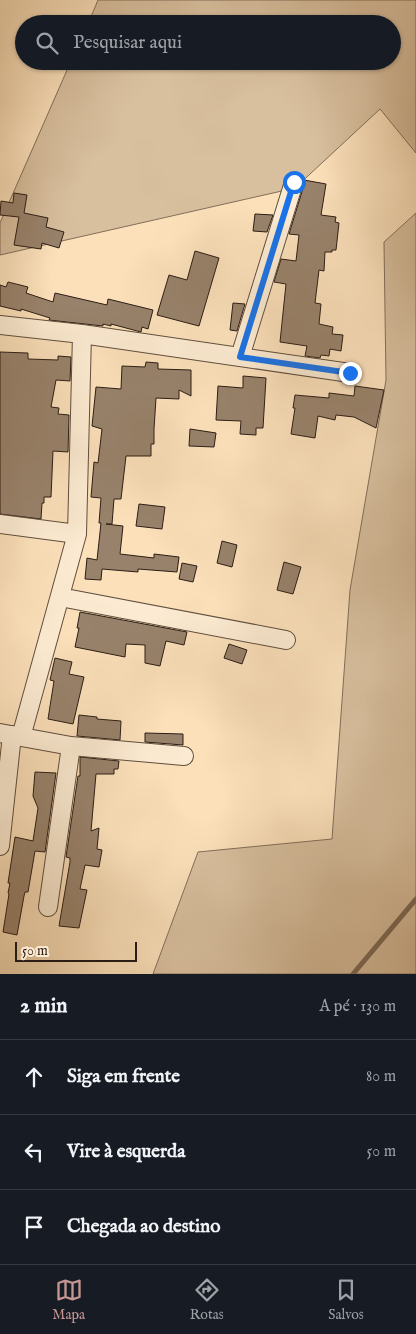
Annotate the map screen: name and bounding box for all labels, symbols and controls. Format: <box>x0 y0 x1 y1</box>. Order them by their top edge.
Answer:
search box <box>15 15 401 70</box>
icon: search <box>33 29 61 57</box>
text: Pesquisar aqui <box>73 31 182 55</box>
route start <box>283 171 306 194</box>
route end <box>339 362 362 385</box>
scale bar <box>15 939 138 962</box>
text: 50 m <box>22 942 48 960</box>
text: 2 min <box>20 993 67 1020</box>
text: A pé · 130 m <box>320 997 396 1017</box>
icon: ahead <box>20 1063 48 1091</box>
text: Siga em frente <box>67 1065 180 1089</box>
text: 80 m <box>366 1067 396 1087</box>
icon: left <box>20 1138 48 1166</box>
text: Vire à esquerda <box>67 1140 185 1164</box>
text: 50 m <box>367 1142 396 1162</box>
icon: arrive <box>20 1213 48 1241</box>
text: Chegada ao destino <box>67 1215 220 1239</box>
tab: Mapa <box>52 1276 85 1324</box>
tab: Rotas <box>190 1276 224 1324</box>
tab: Salvos <box>328 1276 364 1324</box>

